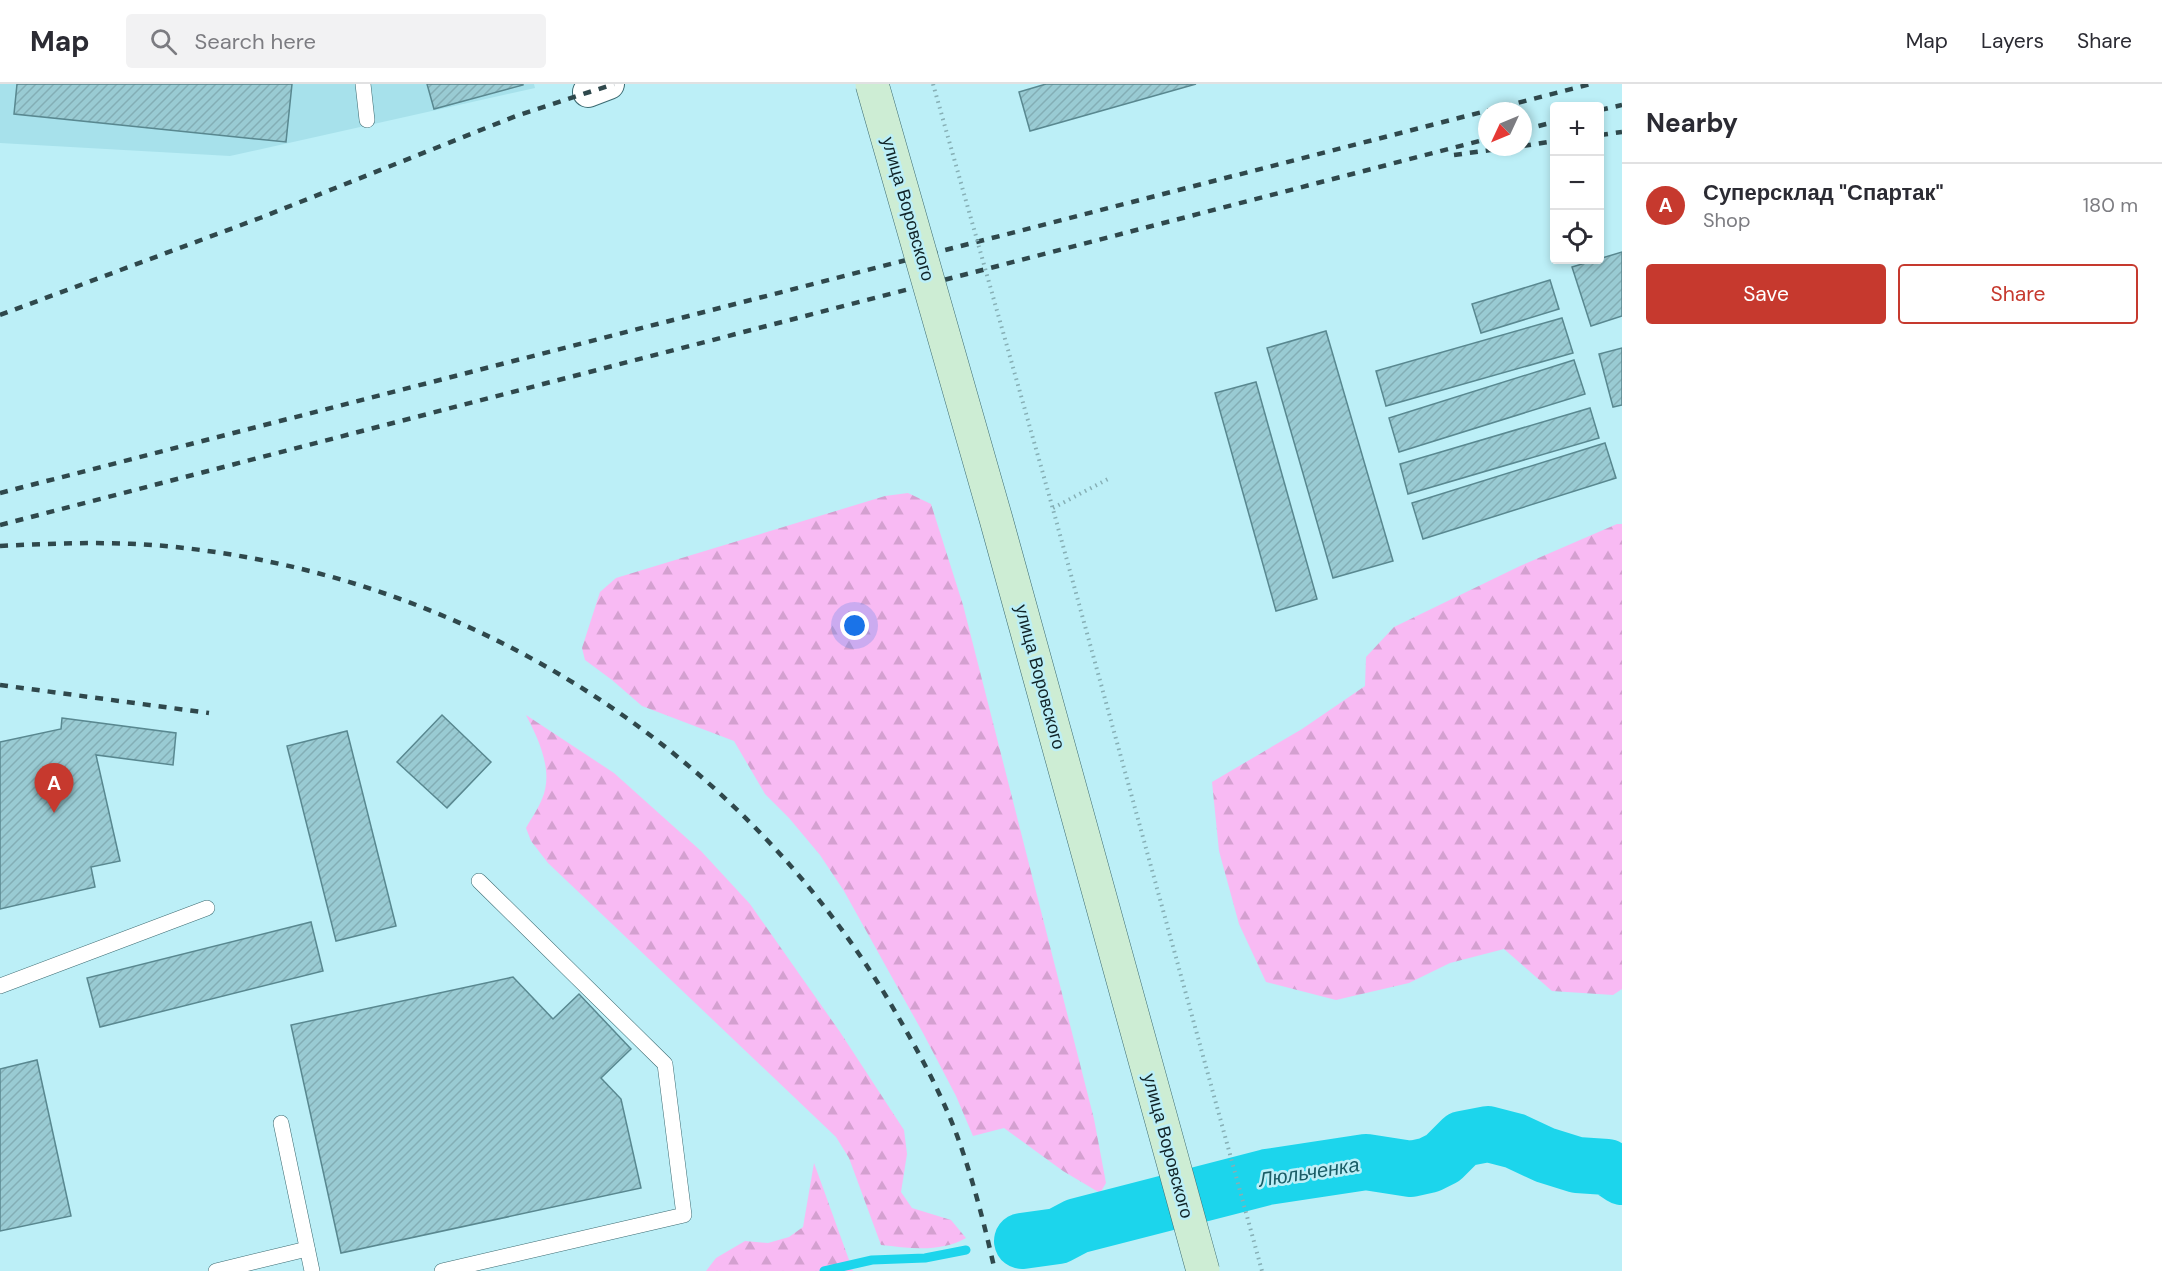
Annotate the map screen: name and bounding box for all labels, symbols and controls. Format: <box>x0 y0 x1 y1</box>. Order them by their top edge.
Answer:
search box <box>126 14 546 68</box>
text: Map <box>30 23 90 60</box>
icon: search <box>147 25 180 58</box>
text: Search here <box>195 27 316 56</box>
text: Map <box>1906 27 1948 55</box>
text: Layers <box>1981 27 2044 55</box>
text: Share <box>2077 27 2132 55</box>
north arrow <box>1478 102 1532 156</box>
map controls <box>1550 102 1604 264</box>
button: + <box>1550 102 1604 156</box>
text: Nearby <box>1646 106 1738 140</box>
street label: улица Воровского <box>876 134 940 284</box>
button: − <box>1550 156 1604 210</box>
text: Суперсклад "Спартак" <box>1703 178 1944 207</box>
text: A <box>1658 192 1673 218</box>
text: 180 m <box>2083 192 2138 218</box>
text: Shop <box>1703 207 1750 233</box>
button: locate <box>1550 210 1604 264</box>
button: Save <box>1646 264 1886 324</box>
button: Share <box>1898 264 2138 324</box>
street label: улица Воровского <box>1009 602 1071 752</box>
your location <box>840 611 869 640</box>
pin: A <box>34 764 74 813</box>
street label: улица Воровского <box>1137 1071 1199 1221</box>
water label: Люльченка <box>1255 1151 1361 1193</box>

